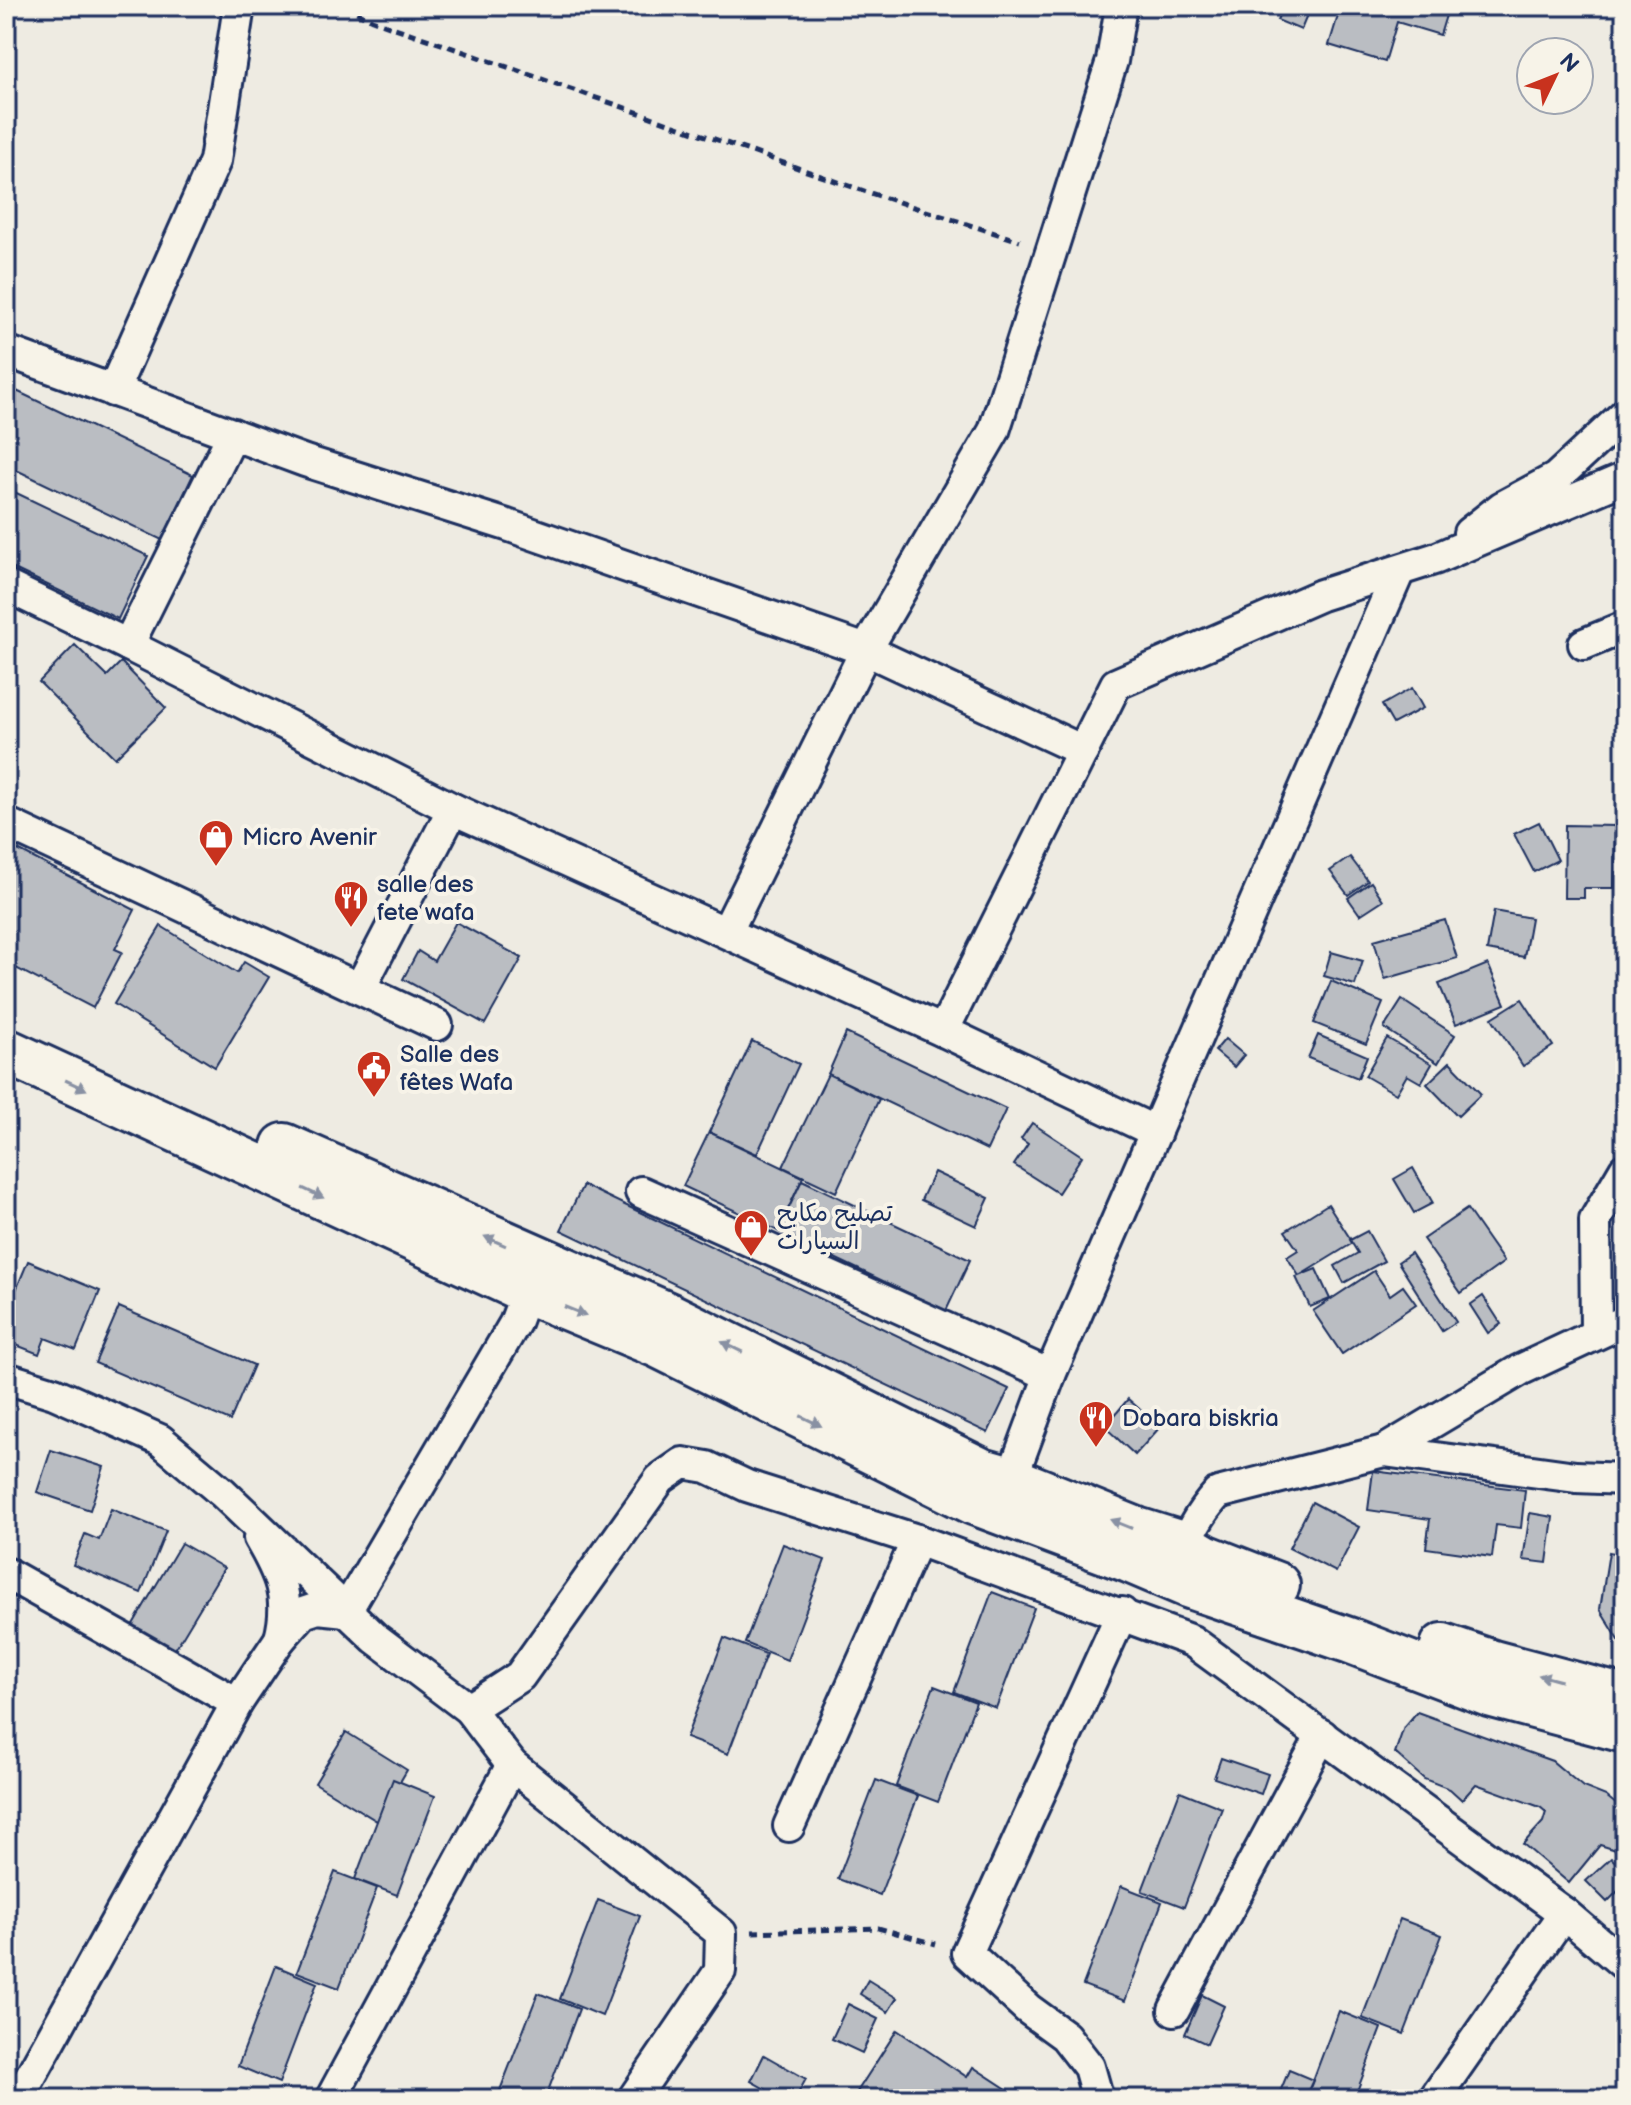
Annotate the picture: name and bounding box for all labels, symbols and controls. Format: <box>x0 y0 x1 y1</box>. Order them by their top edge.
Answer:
north arrow <box>1515 36 1595 116</box>
text: N <box>1553 48 1584 79</box>
shop icon: Micro Avenir <box>197 818 235 868</box>
place label: Micro Avenir <box>242 823 377 852</box>
place label: salle des fete wafa <box>377 870 475 927</box>
restaurant icon: salle des fete wafa <box>332 879 370 929</box>
place label: Salle des fêtes Wafa <box>400 1040 513 1097</box>
public building icon: Salle des fêtes Wafa <box>355 1049 393 1099</box>
one-way arrow <box>64 1078 88 1092</box>
one-way arrow <box>301 1186 324 1200</box>
place label: تصليح مكابح السيارات <box>777 1199 893 1256</box>
shop icon: تصليح مكابح السيارات <box>732 1208 770 1258</box>
one-way arrow <box>483 1234 507 1247</box>
one-way arrow <box>563 1305 587 1318</box>
one-way arrow <box>721 1340 744 1353</box>
restaurant icon: Dobara biskria <box>1077 1399 1115 1449</box>
place label: Dobara biskria <box>1122 1404 1279 1433</box>
one-way arrow <box>799 1414 822 1428</box>
one-way arrow <box>1109 1517 1133 1530</box>
one-way arrow <box>1537 1672 1562 1684</box>

